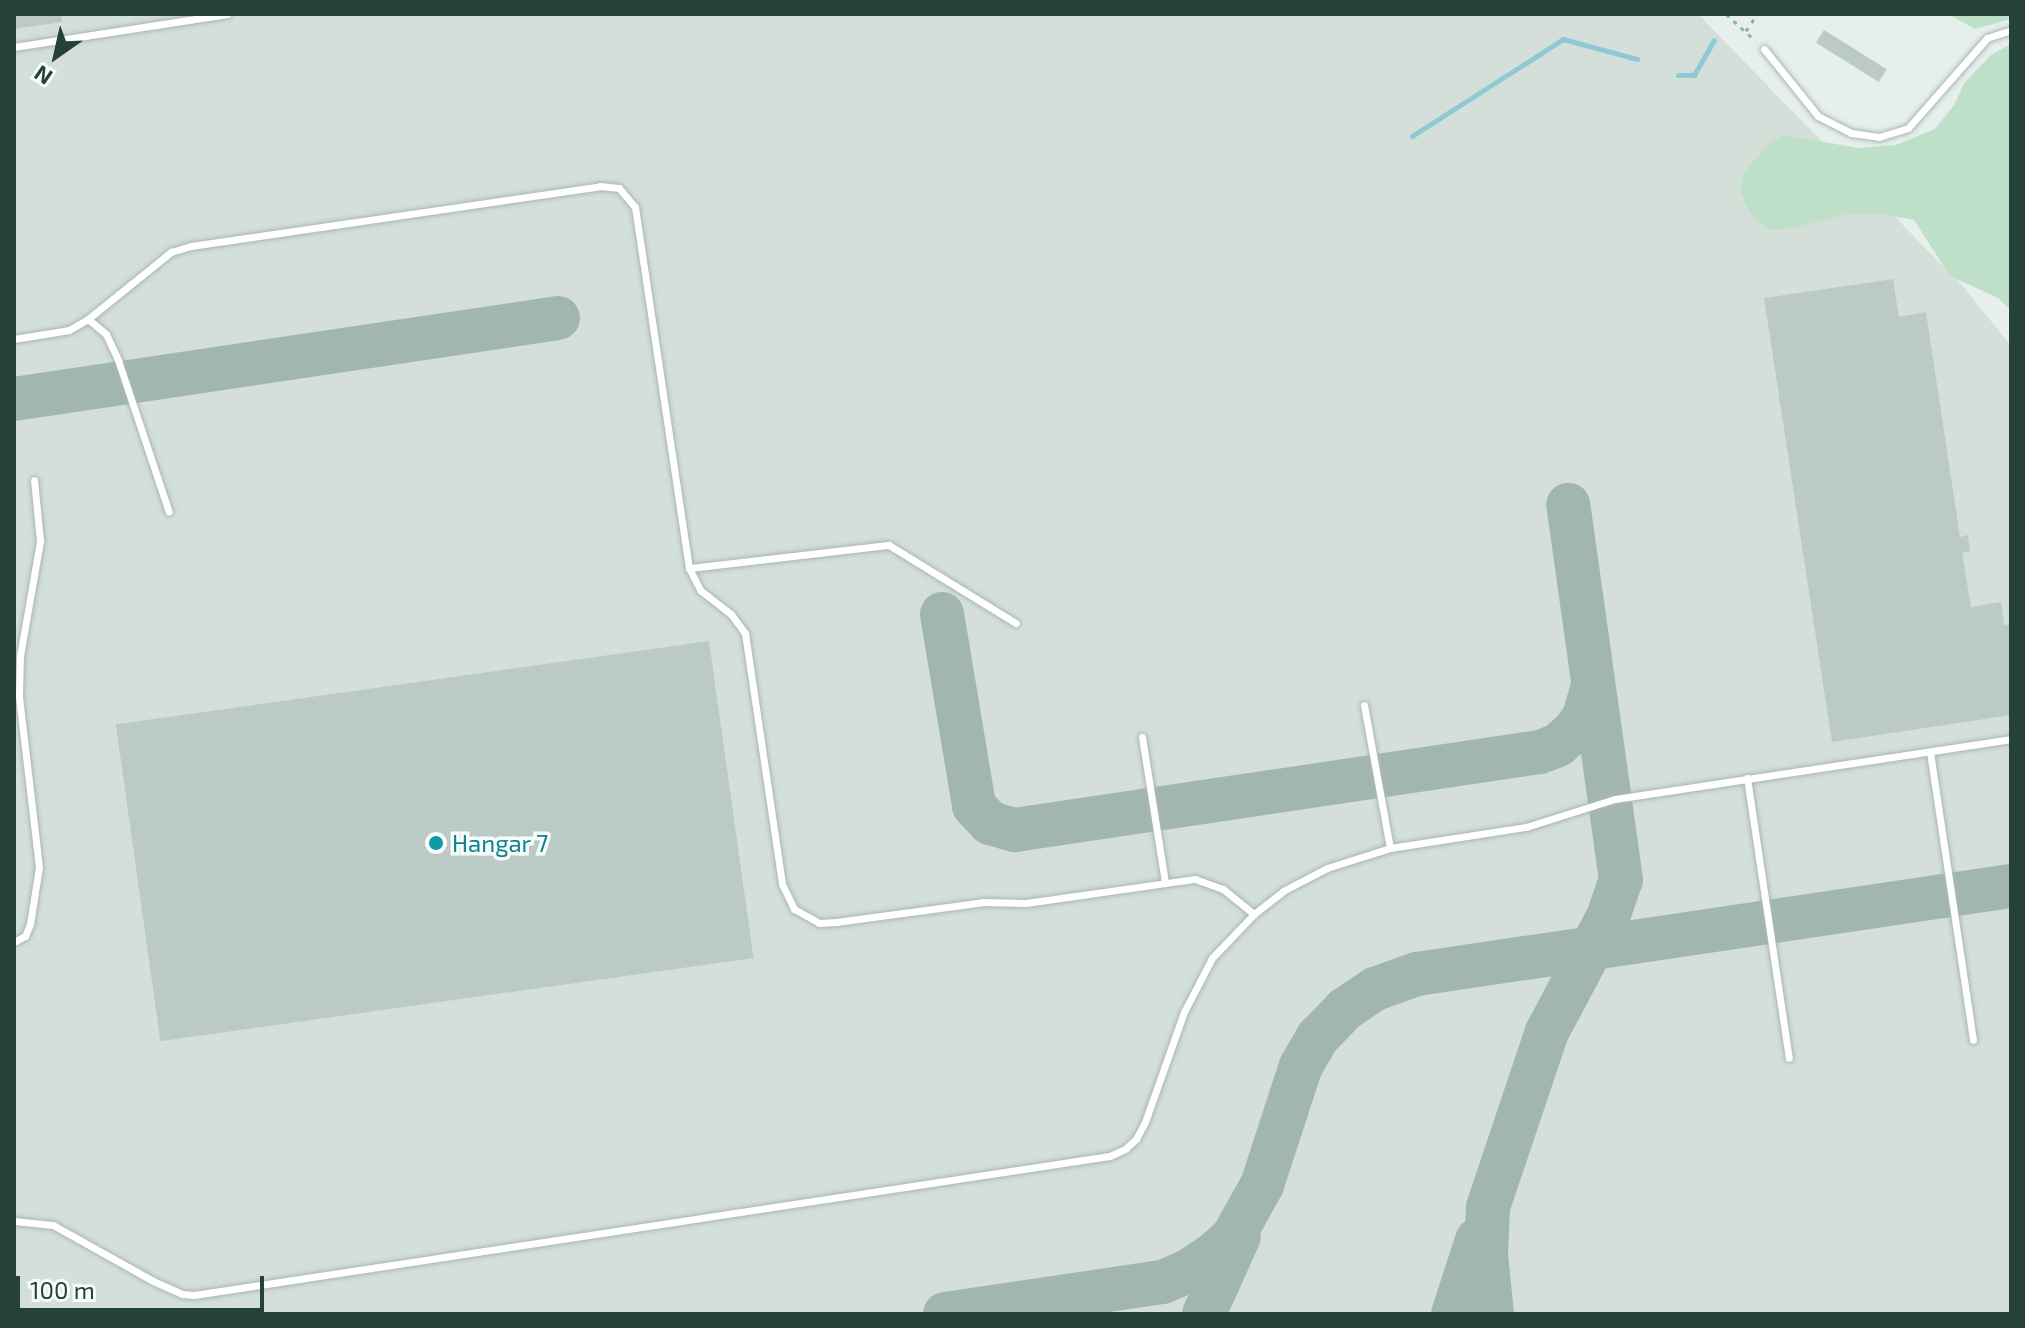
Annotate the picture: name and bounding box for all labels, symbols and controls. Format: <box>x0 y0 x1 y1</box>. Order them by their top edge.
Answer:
north arrow <box>16 16 96 96</box>
text: N <box>29 61 56 91</box>
place label: Hangar 7 <box>452 829 549 857</box>
marker: Hangar 7 <box>427 834 445 852</box>
scale bar <box>20 1260 268 1310</box>
text: 100 m <box>30 1275 95 1304</box>

